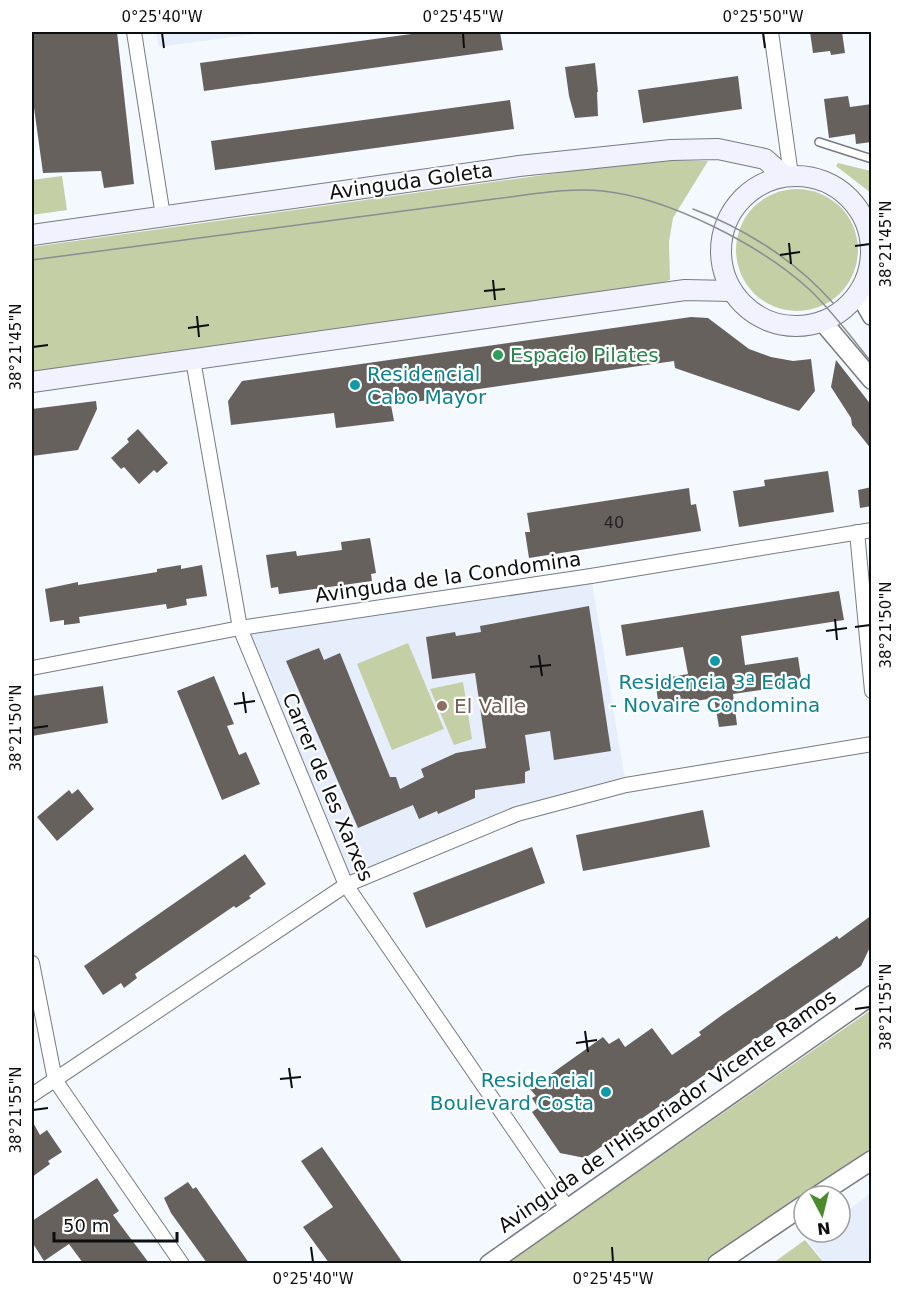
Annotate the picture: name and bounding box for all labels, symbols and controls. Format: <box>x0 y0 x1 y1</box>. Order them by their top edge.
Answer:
text: 0°25'40"W <box>121 8 203 26</box>
text: 0°25'45"W <box>422 8 504 26</box>
text: 0°25'50"W <box>722 8 804 26</box>
street label: Avinguda Goleta <box>328 158 494 204</box>
text: 38°21'45"N <box>877 200 895 288</box>
text: 38°21'45"N <box>7 303 25 391</box>
place label: Espacio Pilates <box>510 343 659 367</box>
marker: Espacio Pilates <box>491 348 505 362</box>
place label: Residencial Cabo Mayor <box>367 362 487 409</box>
marker: Residencial Cabo Mayor <box>348 378 362 392</box>
house number: 40 <box>604 513 624 532</box>
street label: Avinguda de la Condomina <box>313 546 583 608</box>
text: 38°21'50"N <box>877 581 895 669</box>
marker: Residencia 3ª Edad - Novaire Condomina <box>708 654 722 668</box>
place label: Residencia 3ª Edad - Novaire Condomina <box>610 670 820 717</box>
text: 38°21'50"N <box>7 684 25 772</box>
street label: Carrer de les Xarxes <box>277 689 379 885</box>
place label: El Valle <box>454 694 526 718</box>
marker: El Valle <box>435 699 449 713</box>
text: 38°21'55"N <box>877 963 895 1051</box>
street label: Avinguda de l'Historiador Vicente Ramos <box>493 984 841 1238</box>
text: 38°21'55"N <box>7 1066 25 1154</box>
place label: Residencial Boulevard Costa <box>430 1068 594 1115</box>
marker: Residencial Boulevard Costa <box>599 1085 613 1099</box>
north arrow <box>792 1184 852 1244</box>
scale bar <box>54 1205 177 1243</box>
text: 50 m <box>63 1215 109 1236</box>
text: N <box>816 1218 832 1239</box>
text: 0°25'40"W <box>272 1270 354 1288</box>
text: 0°25'45"W <box>572 1270 654 1288</box>

